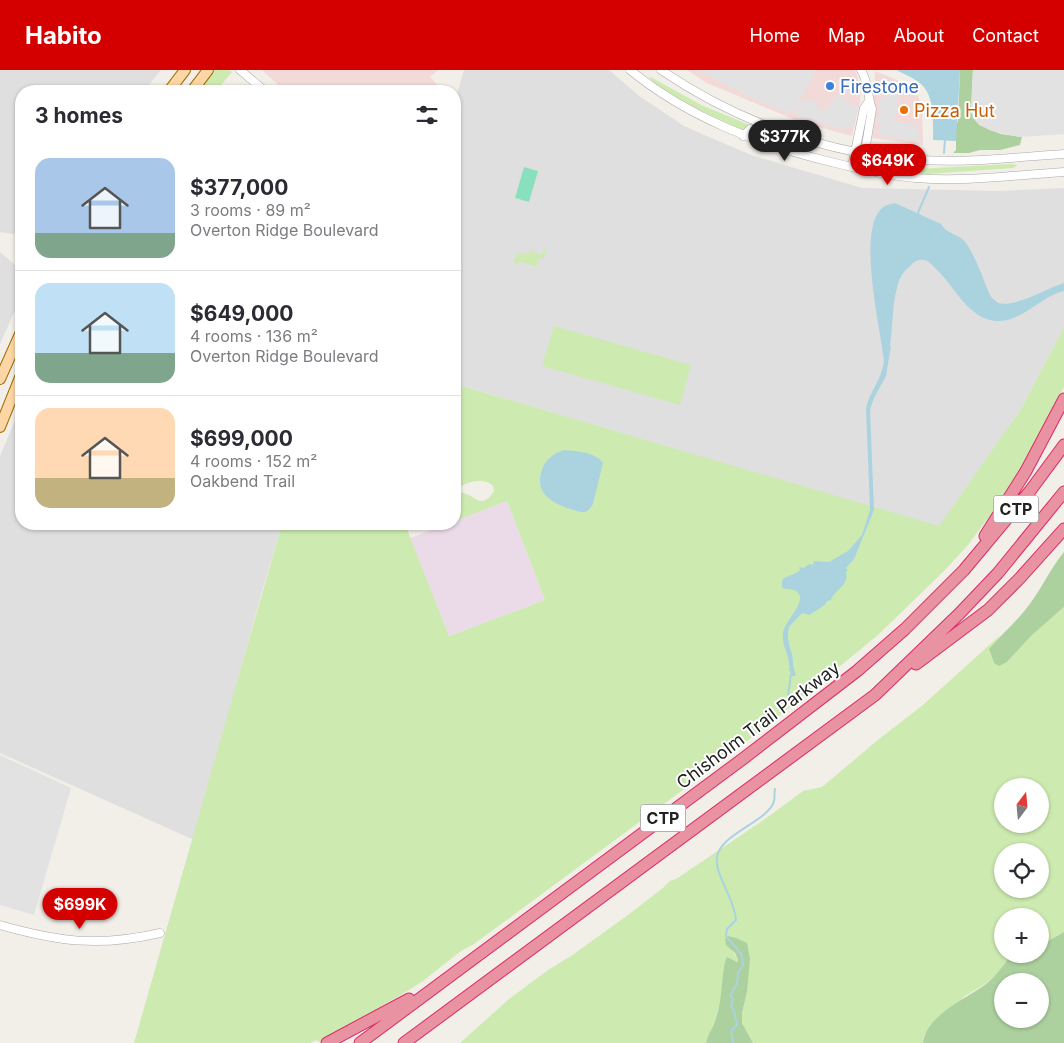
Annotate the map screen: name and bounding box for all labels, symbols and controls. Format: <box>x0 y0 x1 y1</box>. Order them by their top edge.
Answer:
text: Habito <box>25 21 102 50</box>
text: Home <box>750 25 800 46</box>
text: Map <box>828 25 865 46</box>
text: About <box>893 25 944 46</box>
text: Contact <box>972 25 1039 46</box>
place label: Firestone <box>840 76 919 97</box>
marker: Firestone <box>824 80 836 92</box>
place label: Pizza Hut <box>914 100 995 121</box>
icon: filters <box>413 101 441 129</box>
text: 3 homes <box>35 103 123 128</box>
marker: Pizza Hut <box>898 104 910 116</box>
pin: $377K <box>750 119 820 162</box>
text: $377K <box>759 126 811 146</box>
pin: $649K <box>853 144 923 186</box>
text: $649K <box>861 150 915 170</box>
text: $377,000 <box>190 175 288 200</box>
icon: home <box>75 178 135 238</box>
text: 3 rooms · 89 m² <box>190 200 311 220</box>
text: Overton Ridge Boulevard <box>190 220 379 240</box>
text: $649,000 <box>190 301 294 326</box>
icon: home <box>75 303 135 363</box>
text: 4 rooms · 136 m² <box>190 326 318 346</box>
text: Overton Ridge Boulevard <box>190 346 379 366</box>
text: $699,000 <box>190 426 293 451</box>
icon: home <box>75 428 135 488</box>
text: 4 rooms · 152 m² <box>190 451 317 471</box>
text: Oakbend Trail <box>190 471 295 491</box>
road number: CTP <box>994 496 1038 522</box>
street label: Chisholm Trail Parkway <box>672 657 844 793</box>
north arrow <box>994 778 1049 832</box>
map controls <box>994 778 1049 1028</box>
road number: CTP <box>640 804 686 831</box>
button: locate <box>994 843 1049 898</box>
pin: $699K <box>45 888 115 930</box>
text: $699K <box>53 894 107 914</box>
button: + <box>994 908 1049 963</box>
button: − <box>994 973 1049 1028</box>

